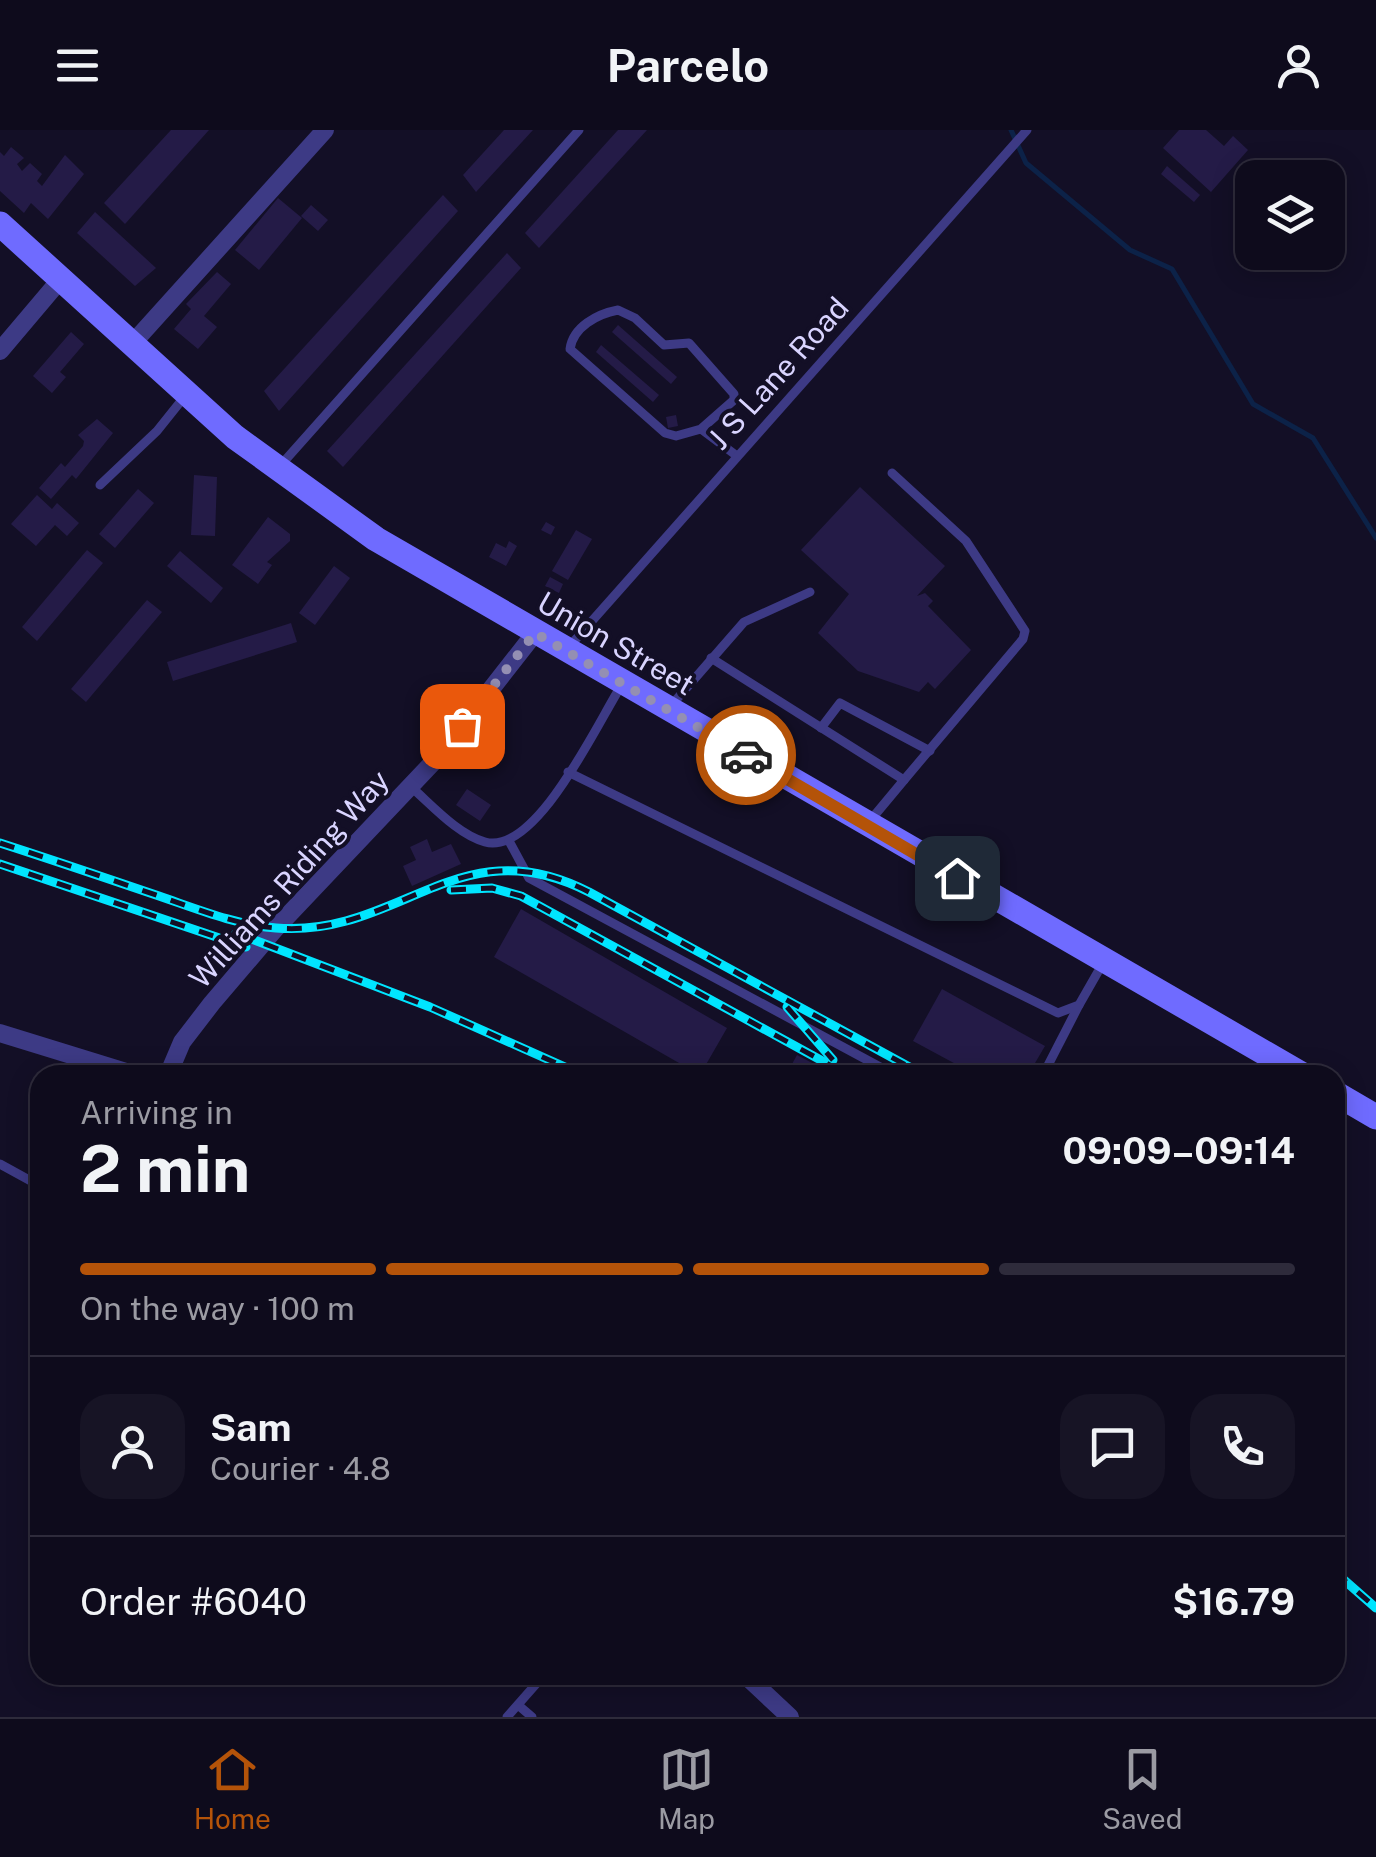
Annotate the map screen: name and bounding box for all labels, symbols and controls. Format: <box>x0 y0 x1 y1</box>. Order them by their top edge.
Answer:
icon: menu <box>50 38 105 93</box>
icon: person <box>1271 38 1326 93</box>
text: Parcelo <box>607 39 769 92</box>
map controls <box>1235 160 1345 270</box>
button: layers <box>1235 160 1345 270</box>
street label: J S Lane Road <box>700 290 856 456</box>
street label: Union Street <box>531 584 701 702</box>
pin <box>420 684 505 769</box>
icon: bag <box>435 699 490 754</box>
courier <box>696 705 796 805</box>
icon: car <box>719 728 774 783</box>
street label: Williams Riding Way <box>182 762 396 996</box>
pin <box>915 836 1000 921</box>
icon: home <box>930 851 985 906</box>
text: Arriving in <box>80 1094 233 1131</box>
text: 09:09–09:14 <box>1063 1128 1295 1173</box>
text: 2 min <box>80 1130 250 1207</box>
text: On the way · 100 m <box>80 1290 355 1327</box>
button: person <box>80 1394 185 1499</box>
button: chat <box>1060 1394 1165 1499</box>
button: phone <box>1190 1394 1295 1499</box>
text: Sam <box>210 1405 292 1450</box>
text: Courier · 4.8 <box>210 1450 391 1487</box>
text: Order #6040 <box>80 1579 307 1624</box>
text: $16.79 <box>1172 1579 1295 1624</box>
tab: Home <box>194 1742 271 1835</box>
tab: Map <box>658 1742 715 1835</box>
tab: Saved <box>1102 1742 1182 1835</box>

